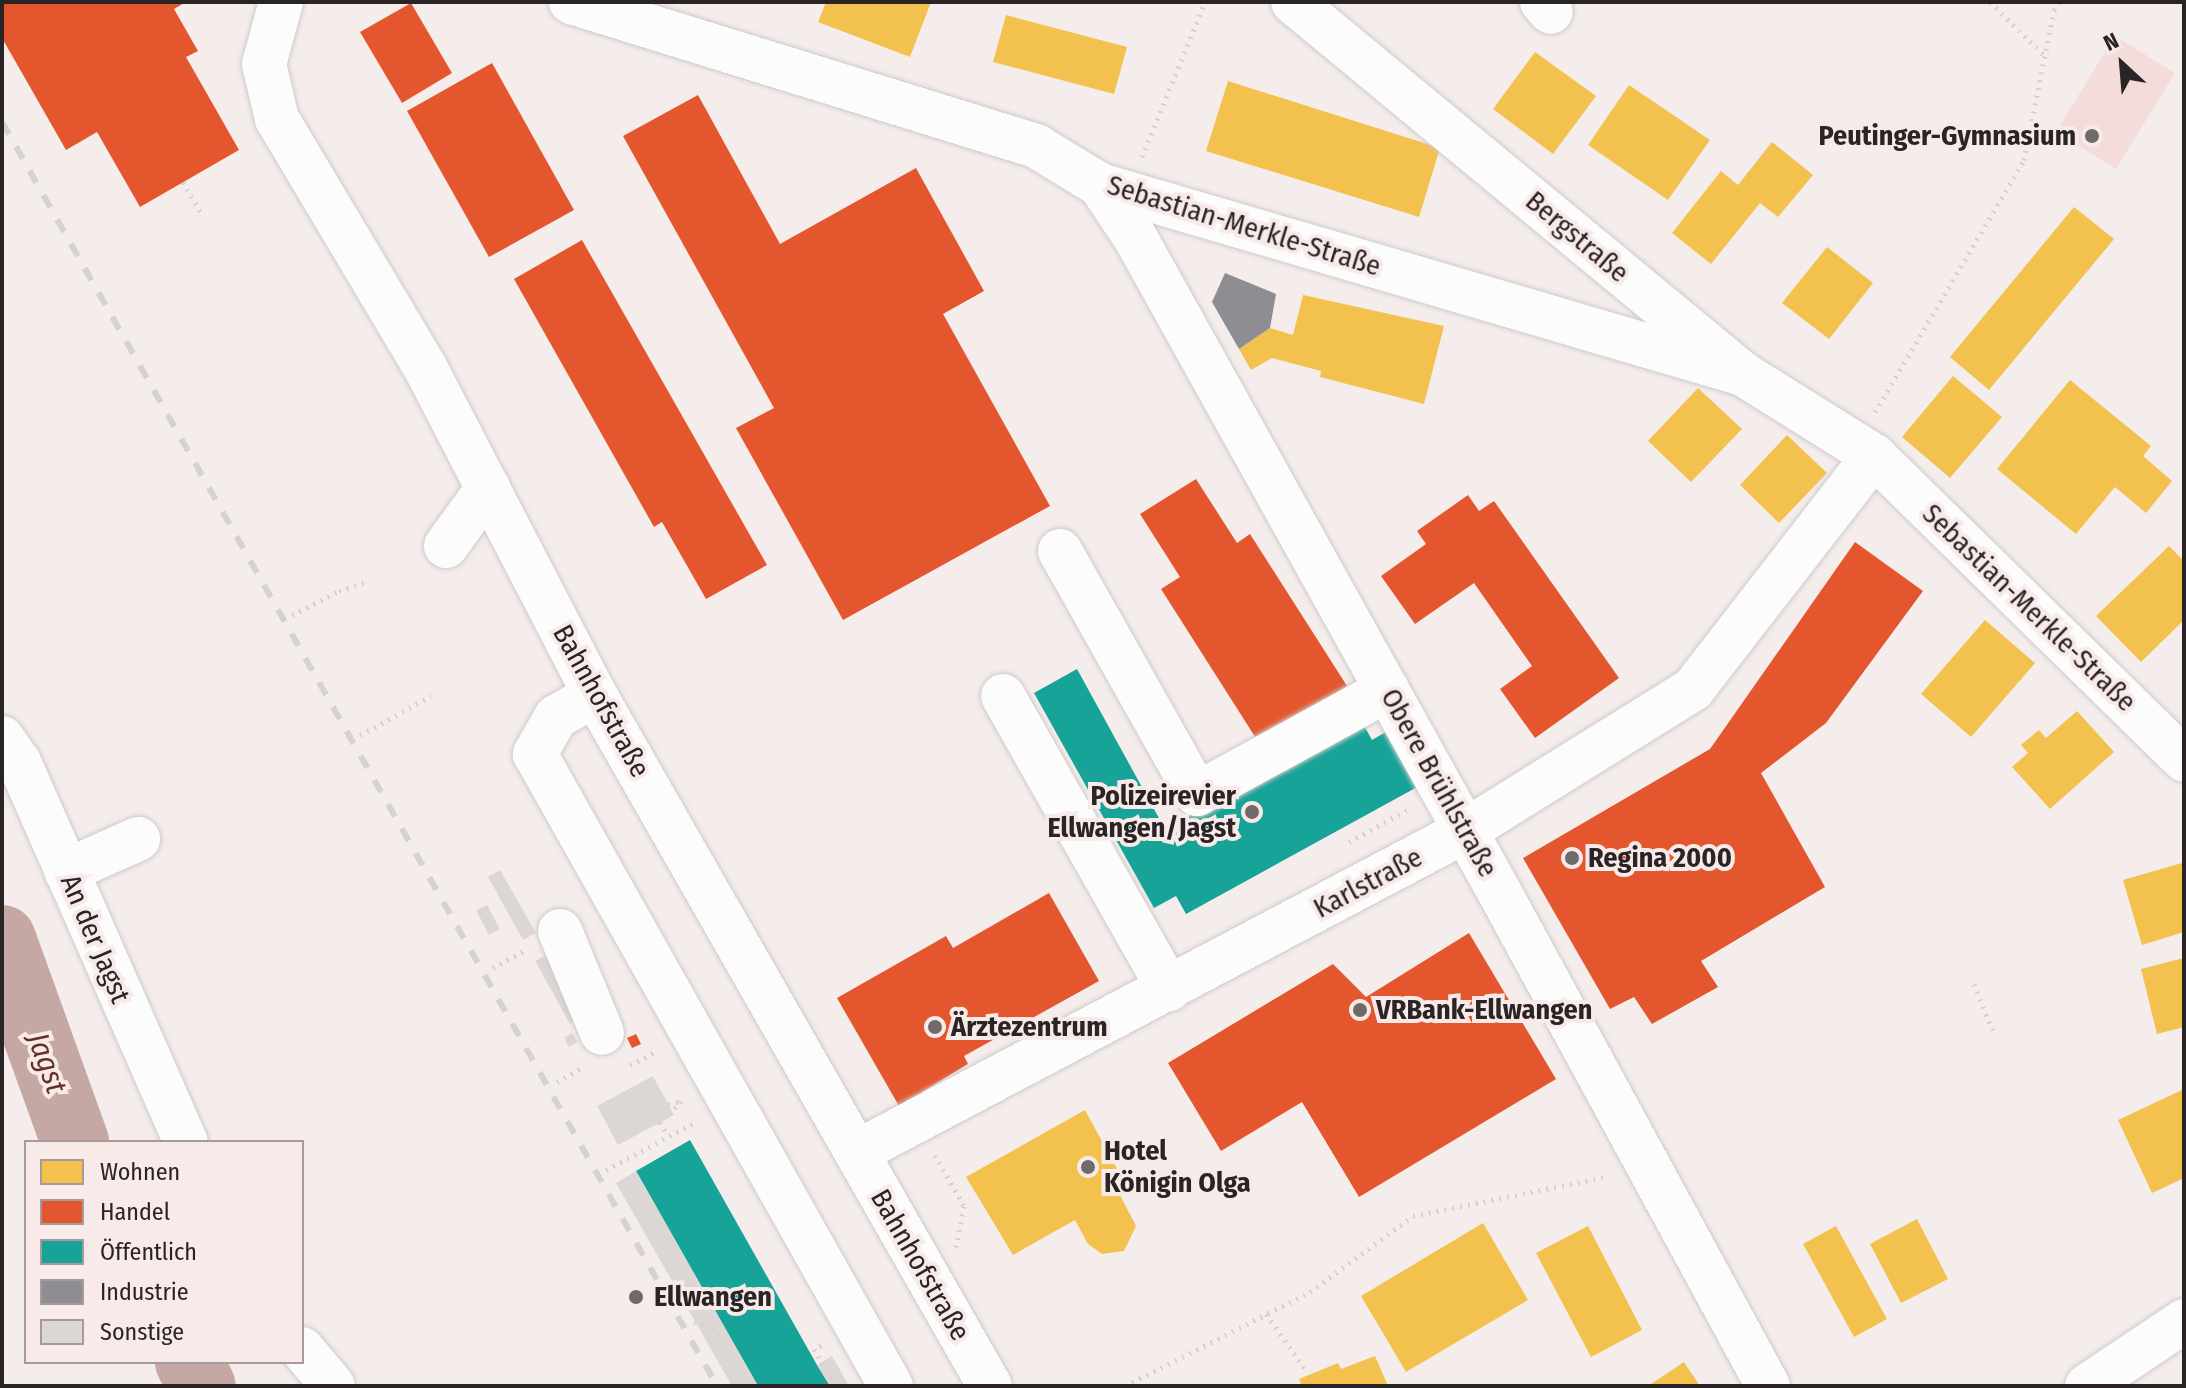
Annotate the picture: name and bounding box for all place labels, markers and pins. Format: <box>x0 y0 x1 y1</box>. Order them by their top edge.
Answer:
place label: Peutinger-Gymnasium <box>1819 119 2076 153</box>
marker: Peutinger-Gymnasium <box>2083 127 2101 145</box>
place label: Polizeirevier Ellwangen/Jagst <box>1048 779 1236 845</box>
marker: Polizeirevier Ellwangen/Jagst <box>1243 803 1261 821</box>
place label: Regina 2000 <box>1588 841 1732 875</box>
marker: Regina 2000 <box>1563 849 1581 867</box>
place label: VRBank-Ellwangen <box>1376 993 1592 1027</box>
marker: VRBank-Ellwangen <box>1351 1001 1369 1019</box>
place label: Ärztezentrum <box>951 1010 1107 1044</box>
marker: Ärztezentrum <box>926 1018 944 1036</box>
place label: Hotel Königin Olga <box>1104 1134 1251 1200</box>
marker: Hotel Königin Olga <box>1079 1158 1097 1176</box>
place label: Ellwangen <box>654 1280 772 1314</box>
marker: Ellwangen <box>625 1286 647 1308</box>

